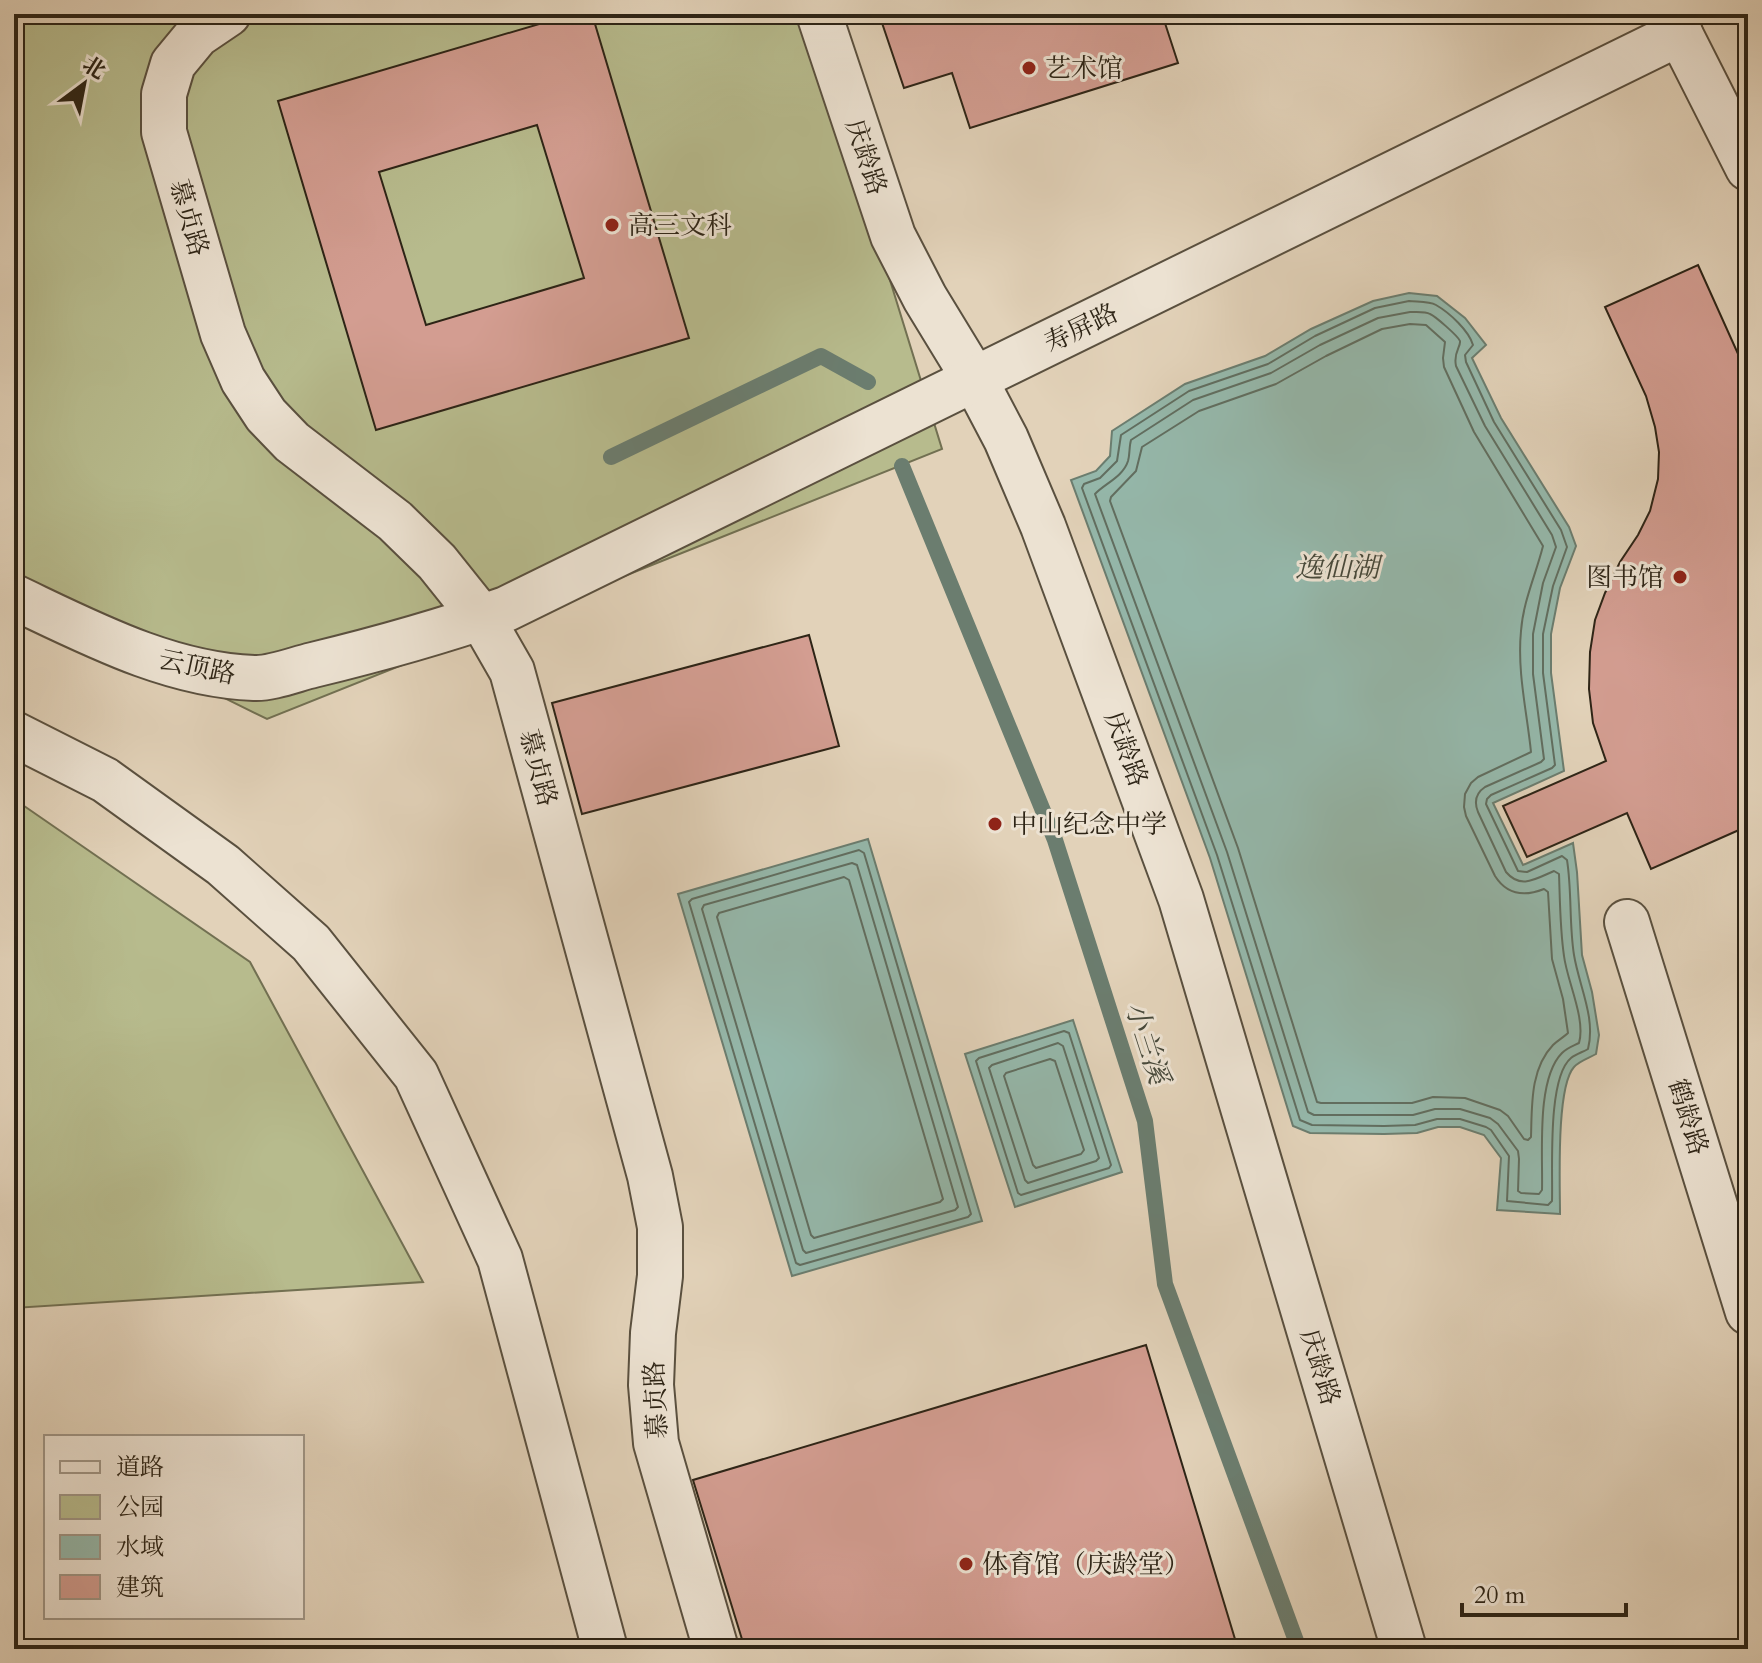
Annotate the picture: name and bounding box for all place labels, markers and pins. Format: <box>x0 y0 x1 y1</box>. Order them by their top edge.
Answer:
place label: 艺术馆 <box>1045 51 1123 86</box>
marker: 艺术馆 <box>1020 59 1038 77</box>
place label: 高三文科 <box>628 208 732 243</box>
marker: 高三文科 <box>603 216 621 234</box>
place label: 图书馆 <box>1586 560 1664 595</box>
marker: 图书馆 <box>1671 568 1689 586</box>
place label: 中山纪念中学 <box>1011 807 1167 842</box>
marker: 中山纪念中学 <box>986 815 1004 833</box>
place label: 体育馆（庆龄堂） <box>982 1547 1190 1582</box>
marker: 体育馆（庆龄堂） <box>957 1555 975 1573</box>

